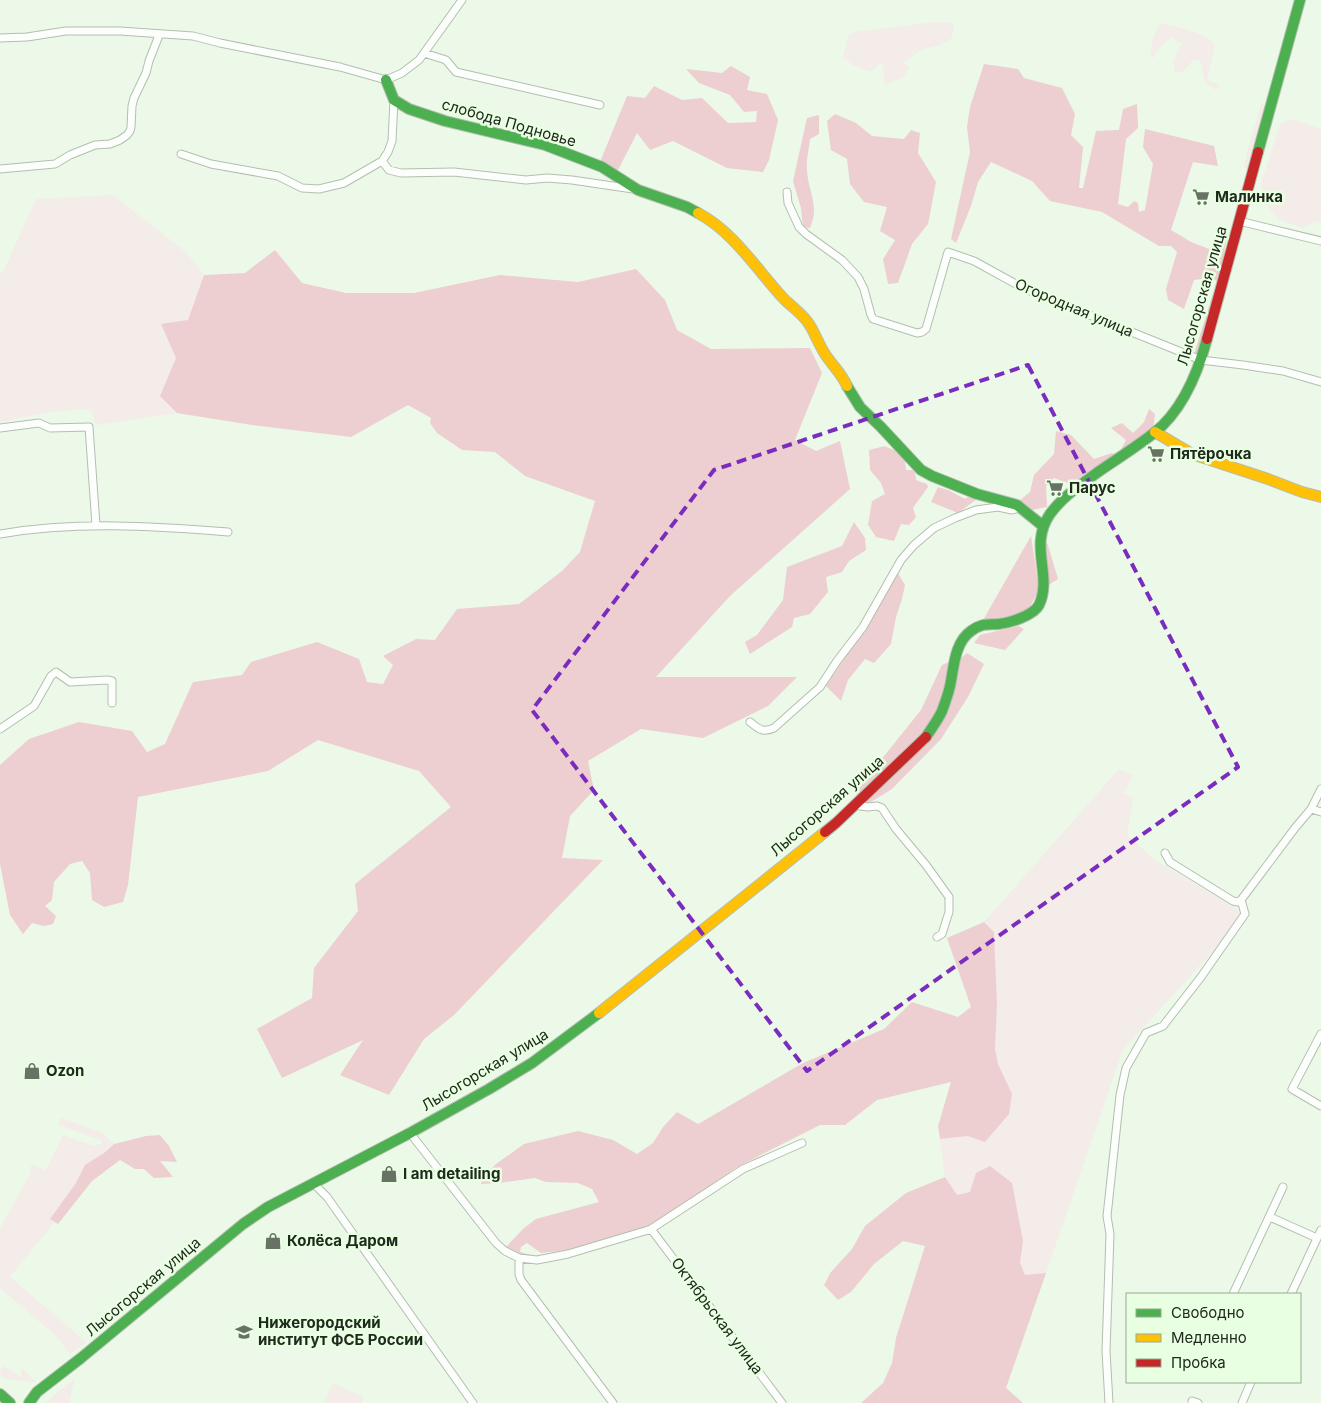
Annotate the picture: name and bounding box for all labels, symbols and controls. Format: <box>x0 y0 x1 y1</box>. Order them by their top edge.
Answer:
street label: слобода Подновье <box>440 94 579 151</box>
supermarket icon: Малинка <box>1191 187 1211 207</box>
place label: Малинка <box>1215 187 1283 206</box>
street label: Лысогорская улица <box>1172 224 1231 368</box>
street label: Огородная улица <box>1012 274 1136 341</box>
supermarket icon: Пятёрочка <box>1146 444 1166 464</box>
place label: Пятёрочка <box>1170 444 1251 463</box>
supermarket icon: Парус <box>1045 478 1065 498</box>
place label: Парус <box>1069 478 1116 497</box>
street label: Лысогорская улица <box>766 751 887 860</box>
street label: Лысогорская улица <box>418 1024 552 1115</box>
shop icon: Ozon <box>22 1061 42 1081</box>
place label: Ozon <box>46 1061 84 1080</box>
shop icon: I am detailing <box>379 1164 399 1184</box>
place label: I am detailing <box>403 1164 500 1183</box>
shop icon: Колёса Даром <box>263 1231 283 1251</box>
place label: Колёса Даром <box>287 1231 398 1250</box>
street label: Лысогорская улица <box>81 1233 204 1340</box>
street label: Октябрьская улица <box>667 1253 768 1378</box>
legend <box>1126 1293 1301 1383</box>
text: Свободно <box>1171 1303 1245 1322</box>
place label: Нижегородский институт ФСБ России <box>258 1313 423 1349</box>
school or university icon: Нижегородский институт ФСБ России <box>234 1322 254 1342</box>
text: Медленно <box>1171 1328 1247 1347</box>
text: Пробка <box>1171 1353 1226 1372</box>

